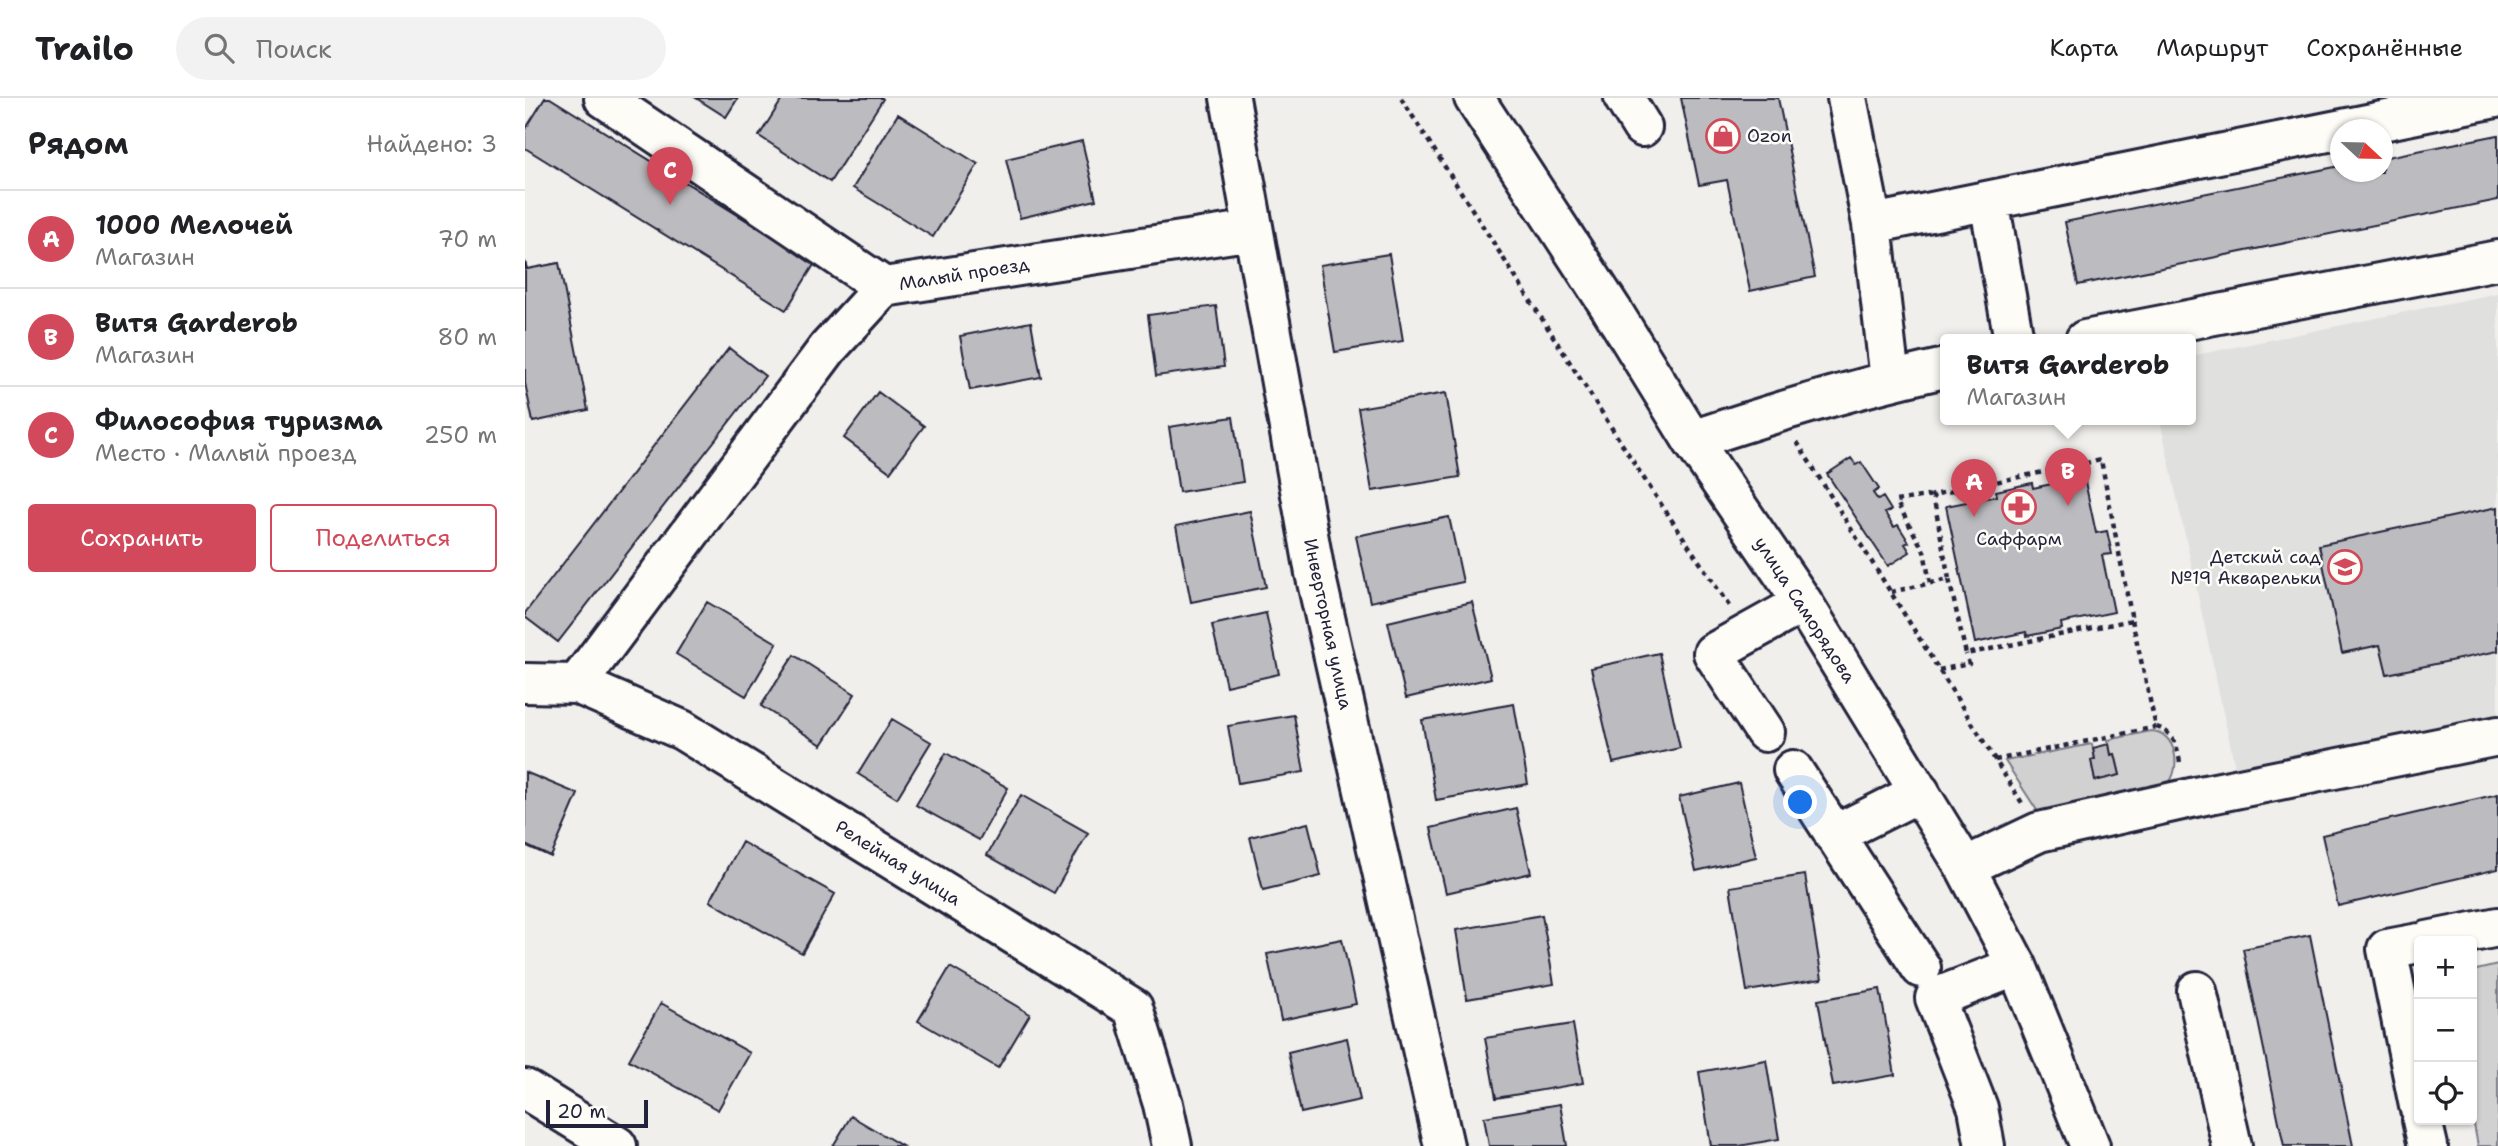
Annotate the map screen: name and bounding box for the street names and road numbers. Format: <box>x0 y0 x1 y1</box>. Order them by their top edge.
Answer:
street label: Малый проезд <box>897 252 1031 296</box>
street label: улица Саморядова <box>1749 532 1861 688</box>
street label: Инверторная улица <box>1298 536 1358 712</box>
street label: Релейная улица <box>831 815 965 911</box>

